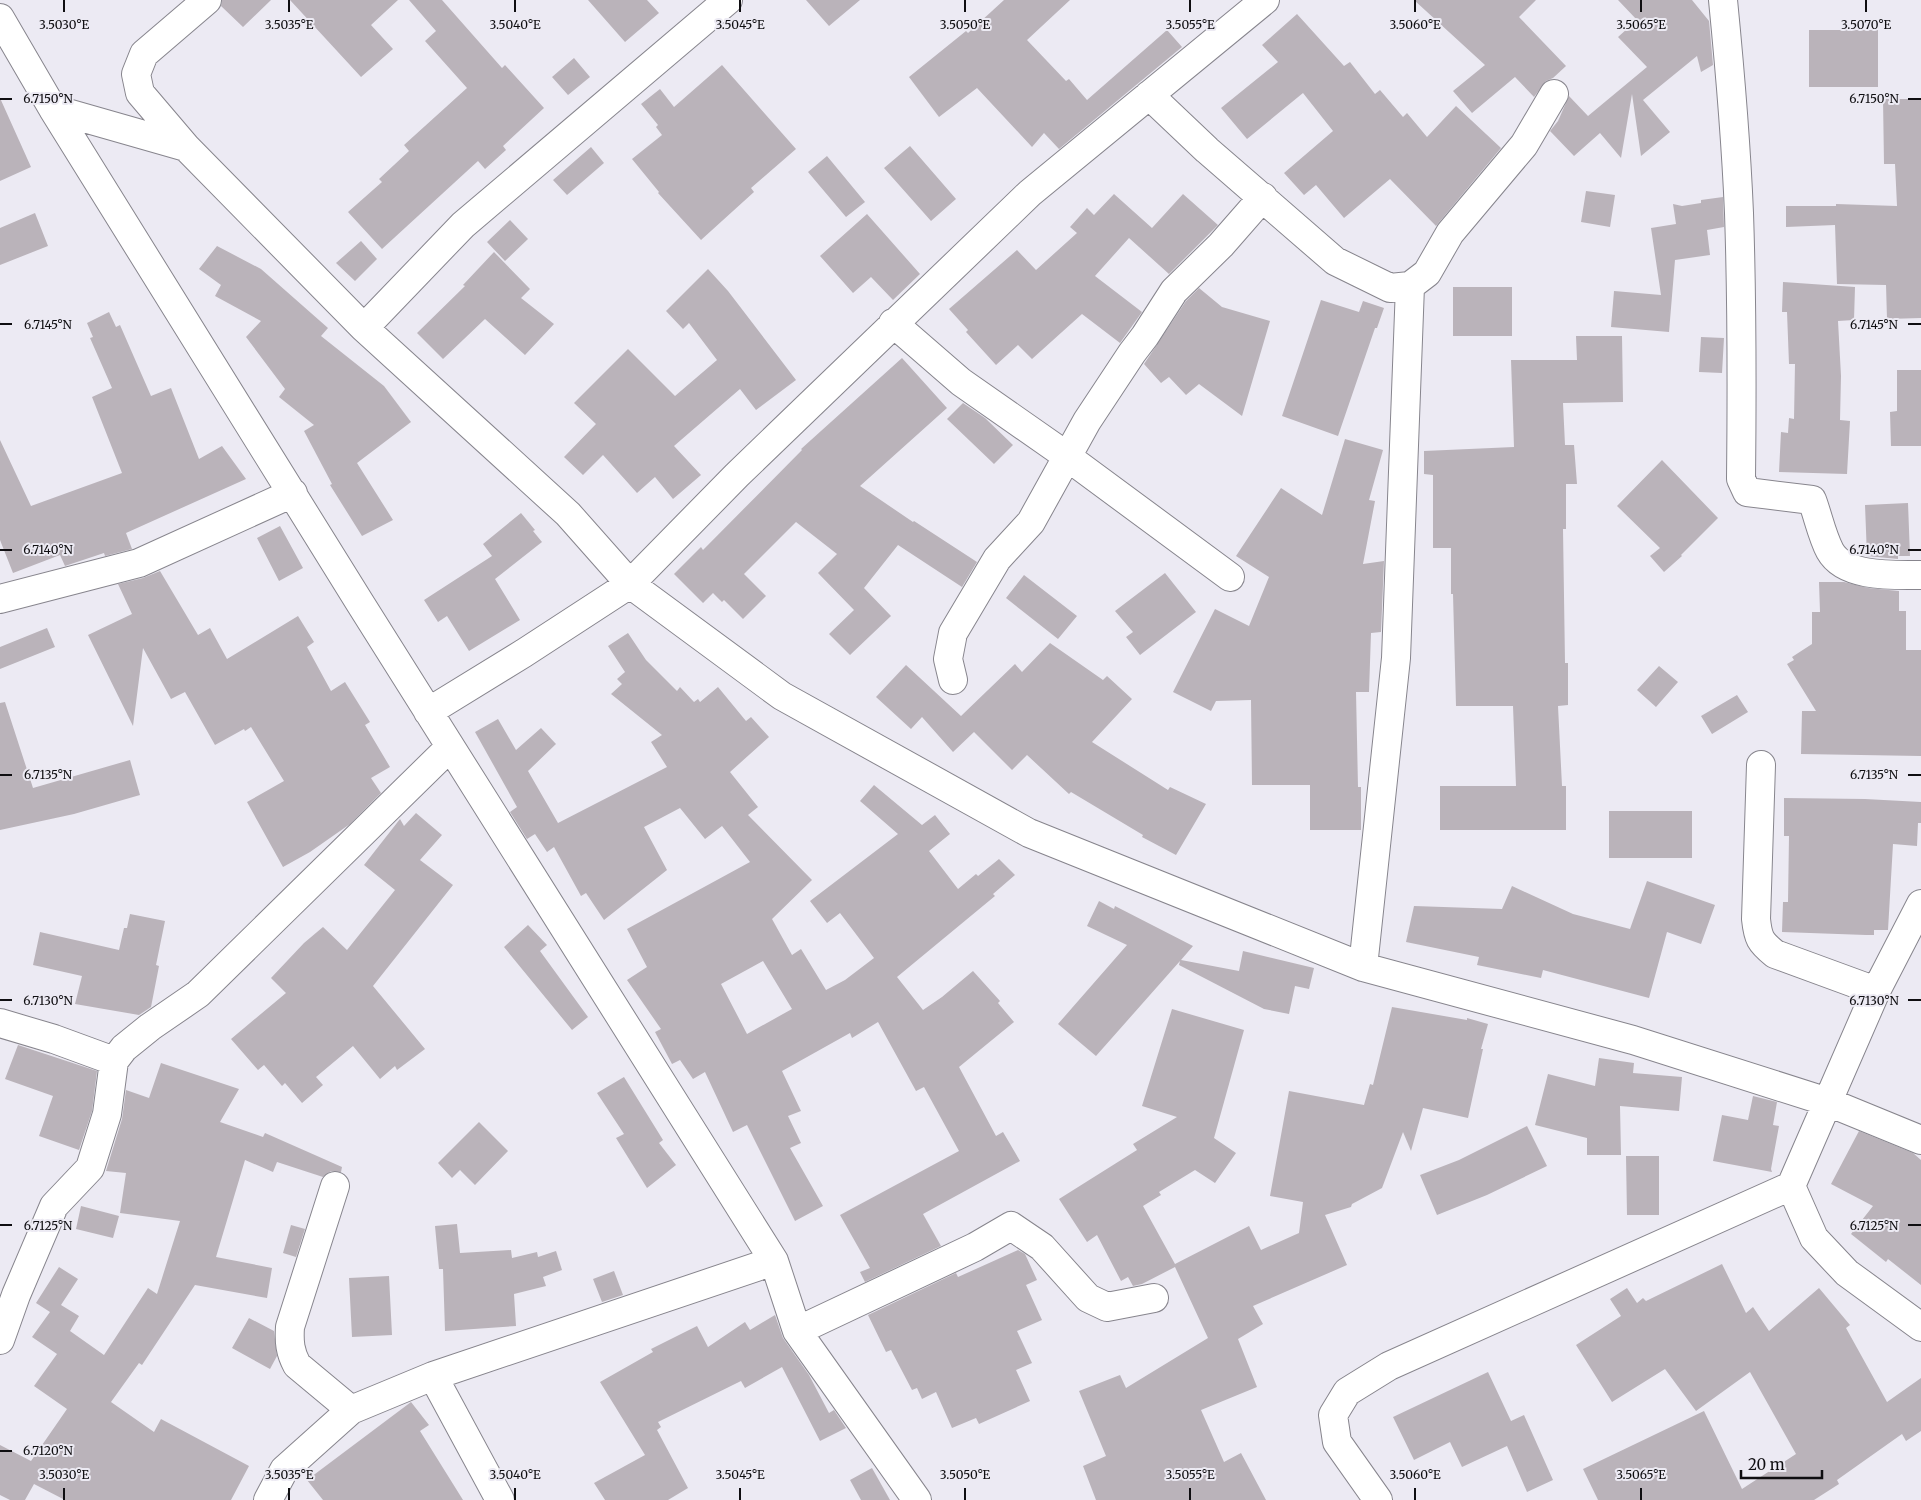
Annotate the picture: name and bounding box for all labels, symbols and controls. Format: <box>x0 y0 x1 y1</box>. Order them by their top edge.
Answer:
text: 3.5030°E <box>39 17 89 32</box>
text: 3.5035°E <box>265 17 314 32</box>
text: 3.5040°E <box>490 17 541 32</box>
text: 3.5045°E <box>715 17 765 32</box>
text: 3.5050°E <box>940 17 991 32</box>
text: 3.5055°E <box>1165 17 1215 32</box>
text: 3.5060°E <box>1389 17 1441 32</box>
text: 3.5065°E <box>1616 17 1666 32</box>
text: 3.5070°E <box>1841 17 1891 32</box>
text: 6.7150°N <box>23 91 73 106</box>
text: 6.7150°N <box>1849 91 1899 106</box>
text: 6.7145°N <box>24 317 73 332</box>
text: 6.7145°N <box>1850 317 1899 332</box>
text: 6.7140°N <box>23 542 74 557</box>
text: 6.7140°N <box>1849 542 1900 557</box>
text: 6.7135°N <box>24 767 73 782</box>
text: 6.7135°N <box>1850 767 1899 782</box>
text: 6.7130°N <box>23 993 73 1008</box>
text: 6.7130°N <box>1849 993 1899 1008</box>
text: 6.7125°N <box>24 1218 73 1233</box>
text: 6.7125°N <box>1850 1218 1899 1233</box>
text: 6.7120°N <box>23 1443 74 1458</box>
scale bar <box>1741 1448 1822 1480</box>
text: 20 m <box>1748 1455 1785 1474</box>
text: 3.5030°E <box>39 1467 89 1482</box>
text: 3.5035°E <box>265 1467 314 1482</box>
text: 3.5040°E <box>490 1467 541 1482</box>
text: 3.5045°E <box>715 1467 765 1482</box>
text: 3.5050°E <box>940 1467 991 1482</box>
text: 3.5055°E <box>1165 1467 1215 1482</box>
text: 3.5060°E <box>1389 1467 1441 1482</box>
text: 3.5065°E <box>1616 1467 1666 1482</box>

